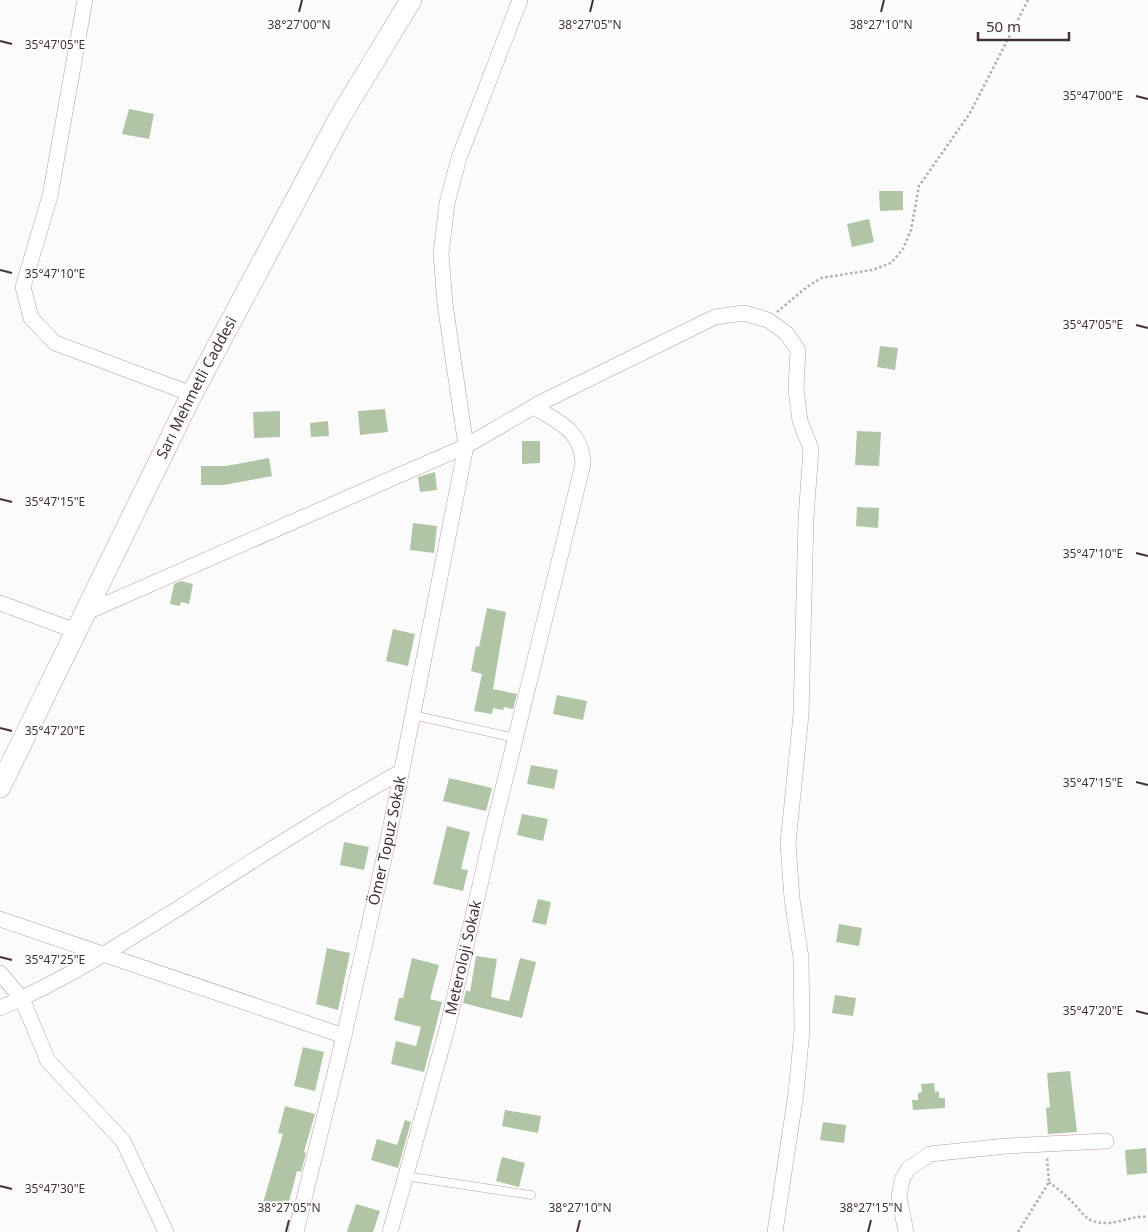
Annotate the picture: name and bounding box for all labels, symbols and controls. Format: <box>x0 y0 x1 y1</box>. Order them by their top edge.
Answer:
scale bar <box>978 10 1069 42</box>
text: 38°27'00"N <box>267 16 331 33</box>
text: 38°27'05"N <box>558 16 622 33</box>
text: 38°27'10"N <box>849 16 913 33</box>
text: 50 m <box>986 16 1021 36</box>
text: 35°47'05"E <box>25 36 85 53</box>
text: 35°47'00"E <box>1063 87 1123 104</box>
text: 35°47'10"E <box>25 265 85 282</box>
street label: Sarı Mehmetli Caddesi <box>151 313 241 462</box>
text: 35°47'05"E <box>1063 316 1123 333</box>
text: 35°47'15"E <box>25 493 85 510</box>
text: 35°47'10"E <box>1063 545 1123 562</box>
text: 35°47'20"E <box>25 722 85 739</box>
street label: Ömer Topuz Sokak <box>363 774 410 907</box>
text: 35°47'15"E <box>1063 774 1123 791</box>
street label: Meteroloji Sokak <box>440 898 485 1017</box>
text: 35°47'25"E <box>25 951 85 968</box>
text: 35°47'20"E <box>1063 1002 1123 1019</box>
text: 35°47'30"E <box>25 1180 85 1197</box>
text: 38°27'05"N <box>257 1199 321 1216</box>
text: 38°27'10"N <box>548 1199 612 1216</box>
text: 38°27'15"N <box>839 1199 903 1216</box>

